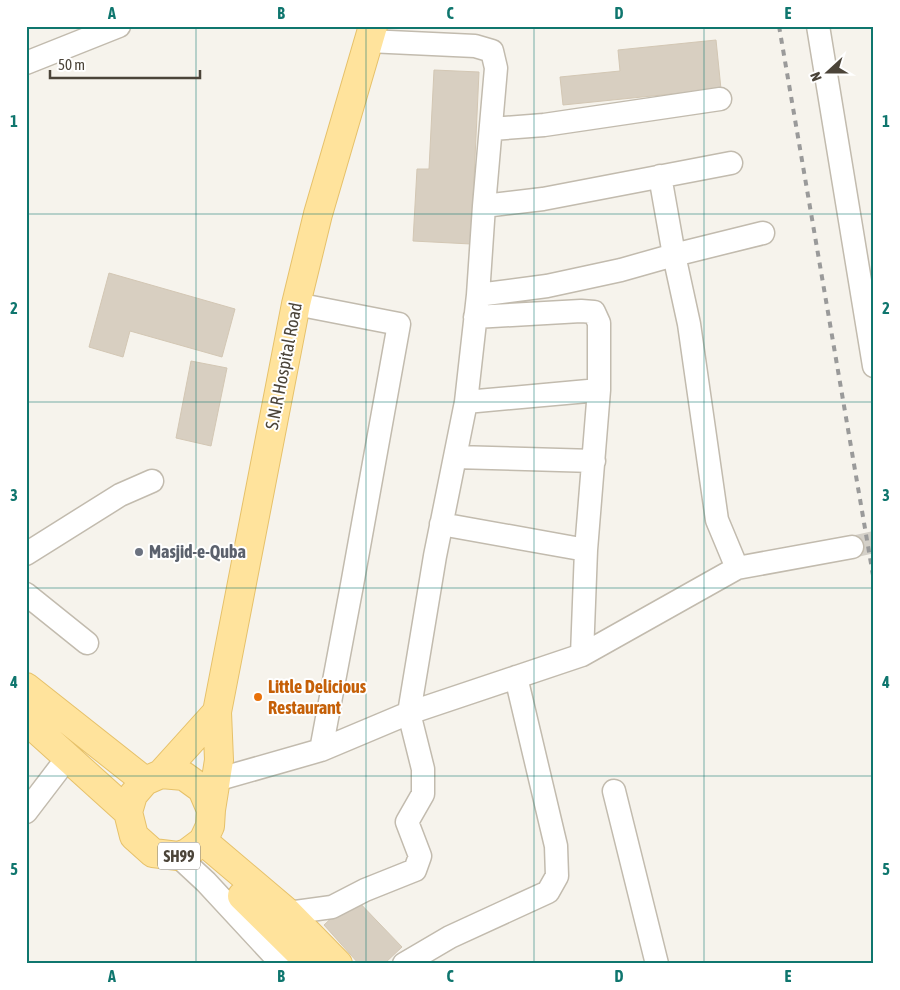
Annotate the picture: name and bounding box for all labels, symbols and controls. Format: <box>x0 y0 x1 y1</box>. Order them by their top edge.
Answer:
text: A <box>107 4 116 22</box>
text: B <box>277 4 285 22</box>
text: C <box>446 4 454 22</box>
text: D <box>615 4 624 22</box>
text: E <box>785 4 792 22</box>
scale bar <box>50 48 200 80</box>
north arrow <box>802 48 852 98</box>
text: 50 m <box>58 56 85 73</box>
text: N <box>807 70 825 83</box>
text: 1 <box>10 112 18 130</box>
text: 1 <box>882 112 890 130</box>
text: 2 <box>10 299 18 317</box>
text: 2 <box>882 299 890 317</box>
street label: S.N.R Hospital Road <box>261 301 306 431</box>
text: 3 <box>10 486 18 504</box>
text: 3 <box>882 486 890 504</box>
place label: Masjid-e-Quba <box>149 541 246 562</box>
marker: Masjid-e-Quba <box>133 546 145 558</box>
text: 4 <box>9 673 18 691</box>
text: 4 <box>881 673 890 691</box>
place label: Little Delicious Restaurant <box>268 676 367 718</box>
marker: Little Delicious Restaurant <box>252 691 264 703</box>
road number: SH99 <box>158 842 200 869</box>
text: 5 <box>10 860 18 878</box>
text: 5 <box>882 860 890 878</box>
text: A <box>107 967 116 985</box>
text: B <box>277 967 285 985</box>
text: C <box>446 967 454 985</box>
text: D <box>615 967 624 985</box>
text: E <box>785 967 792 985</box>

